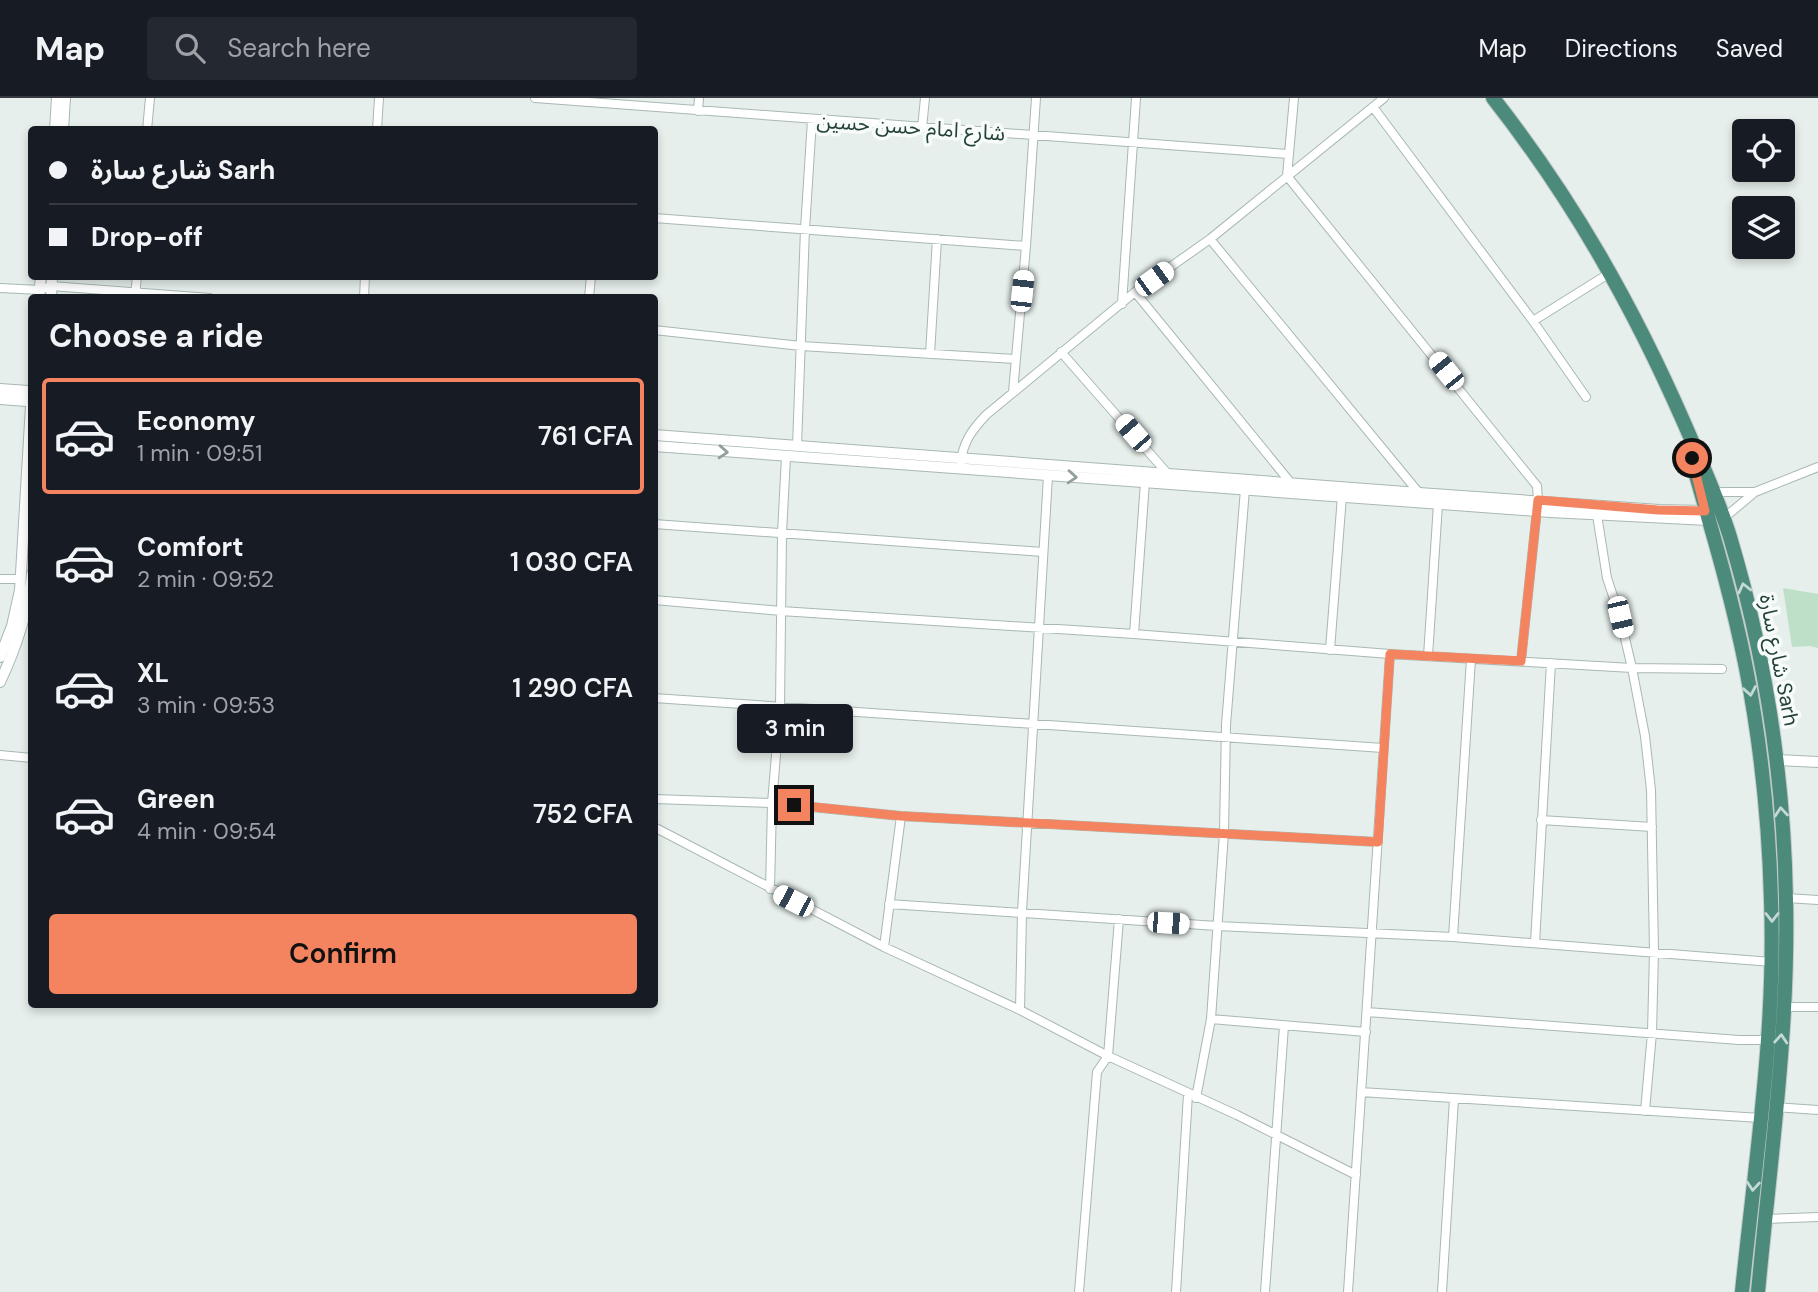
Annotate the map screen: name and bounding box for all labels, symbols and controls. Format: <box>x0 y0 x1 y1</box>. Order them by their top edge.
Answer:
search box <box>147 17 637 80</box>
text: Map <box>35 27 105 70</box>
icon: search <box>171 29 209 67</box>
text: Search here <box>227 31 371 65</box>
text: Map <box>1479 33 1527 64</box>
text: Directions <box>1565 33 1678 64</box>
text: Saved <box>1716 33 1783 64</box>
street label: شارع امام حسن حسين <box>816 106 1006 150</box>
map controls <box>1732 119 1795 259</box>
button: locate <box>1732 119 1795 182</box>
text: شارع سارة Sarh <box>91 153 275 187</box>
button: layers <box>1732 196 1795 259</box>
text: Drop-off <box>91 220 203 254</box>
car <box>1131 258 1178 300</box>
car <box>1010 269 1035 313</box>
text: Choose a ride <box>49 315 264 357</box>
car <box>1425 348 1468 394</box>
text: Economy <box>137 404 255 438</box>
icon: car <box>53 405 116 468</box>
car <box>1112 410 1155 456</box>
text: 761 CFA <box>538 419 633 453</box>
text: 1 min · 09:51 <box>137 438 262 468</box>
route start <box>1676 442 1708 474</box>
one-way arrow <box>717 444 728 459</box>
one-way arrow <box>1066 469 1077 484</box>
text: Comfort <box>137 530 243 564</box>
icon: car <box>53 531 116 594</box>
text: 1 030 CFA <box>510 545 633 579</box>
text: 2 min · 09:52 <box>137 564 274 594</box>
one-way arrow <box>1738 582 1752 594</box>
street label: شارع سارة Sarh <box>1752 592 1805 728</box>
car <box>1606 594 1635 640</box>
text: XL <box>137 656 169 690</box>
icon: car <box>53 657 116 720</box>
text: 1 290 CFA <box>512 671 633 705</box>
one-way arrow <box>1742 685 1757 697</box>
text: 3 min · 09:53 <box>137 690 275 720</box>
callout: 3 min <box>736 704 852 752</box>
text: 3 min <box>765 713 825 743</box>
text: Green <box>137 782 215 816</box>
icon: car <box>53 783 116 846</box>
route end <box>778 789 810 821</box>
text: 752 CFA <box>533 797 633 831</box>
one-way arrow <box>1774 806 1789 817</box>
text: 4 min · 09:54 <box>137 816 276 846</box>
car <box>770 882 817 920</box>
car <box>1147 911 1190 935</box>
one-way arrow <box>1764 912 1780 923</box>
button: Confirm <box>49 914 637 994</box>
one-way arrow <box>1773 1033 1788 1044</box>
one-way arrow <box>1746 1180 1761 1191</box>

